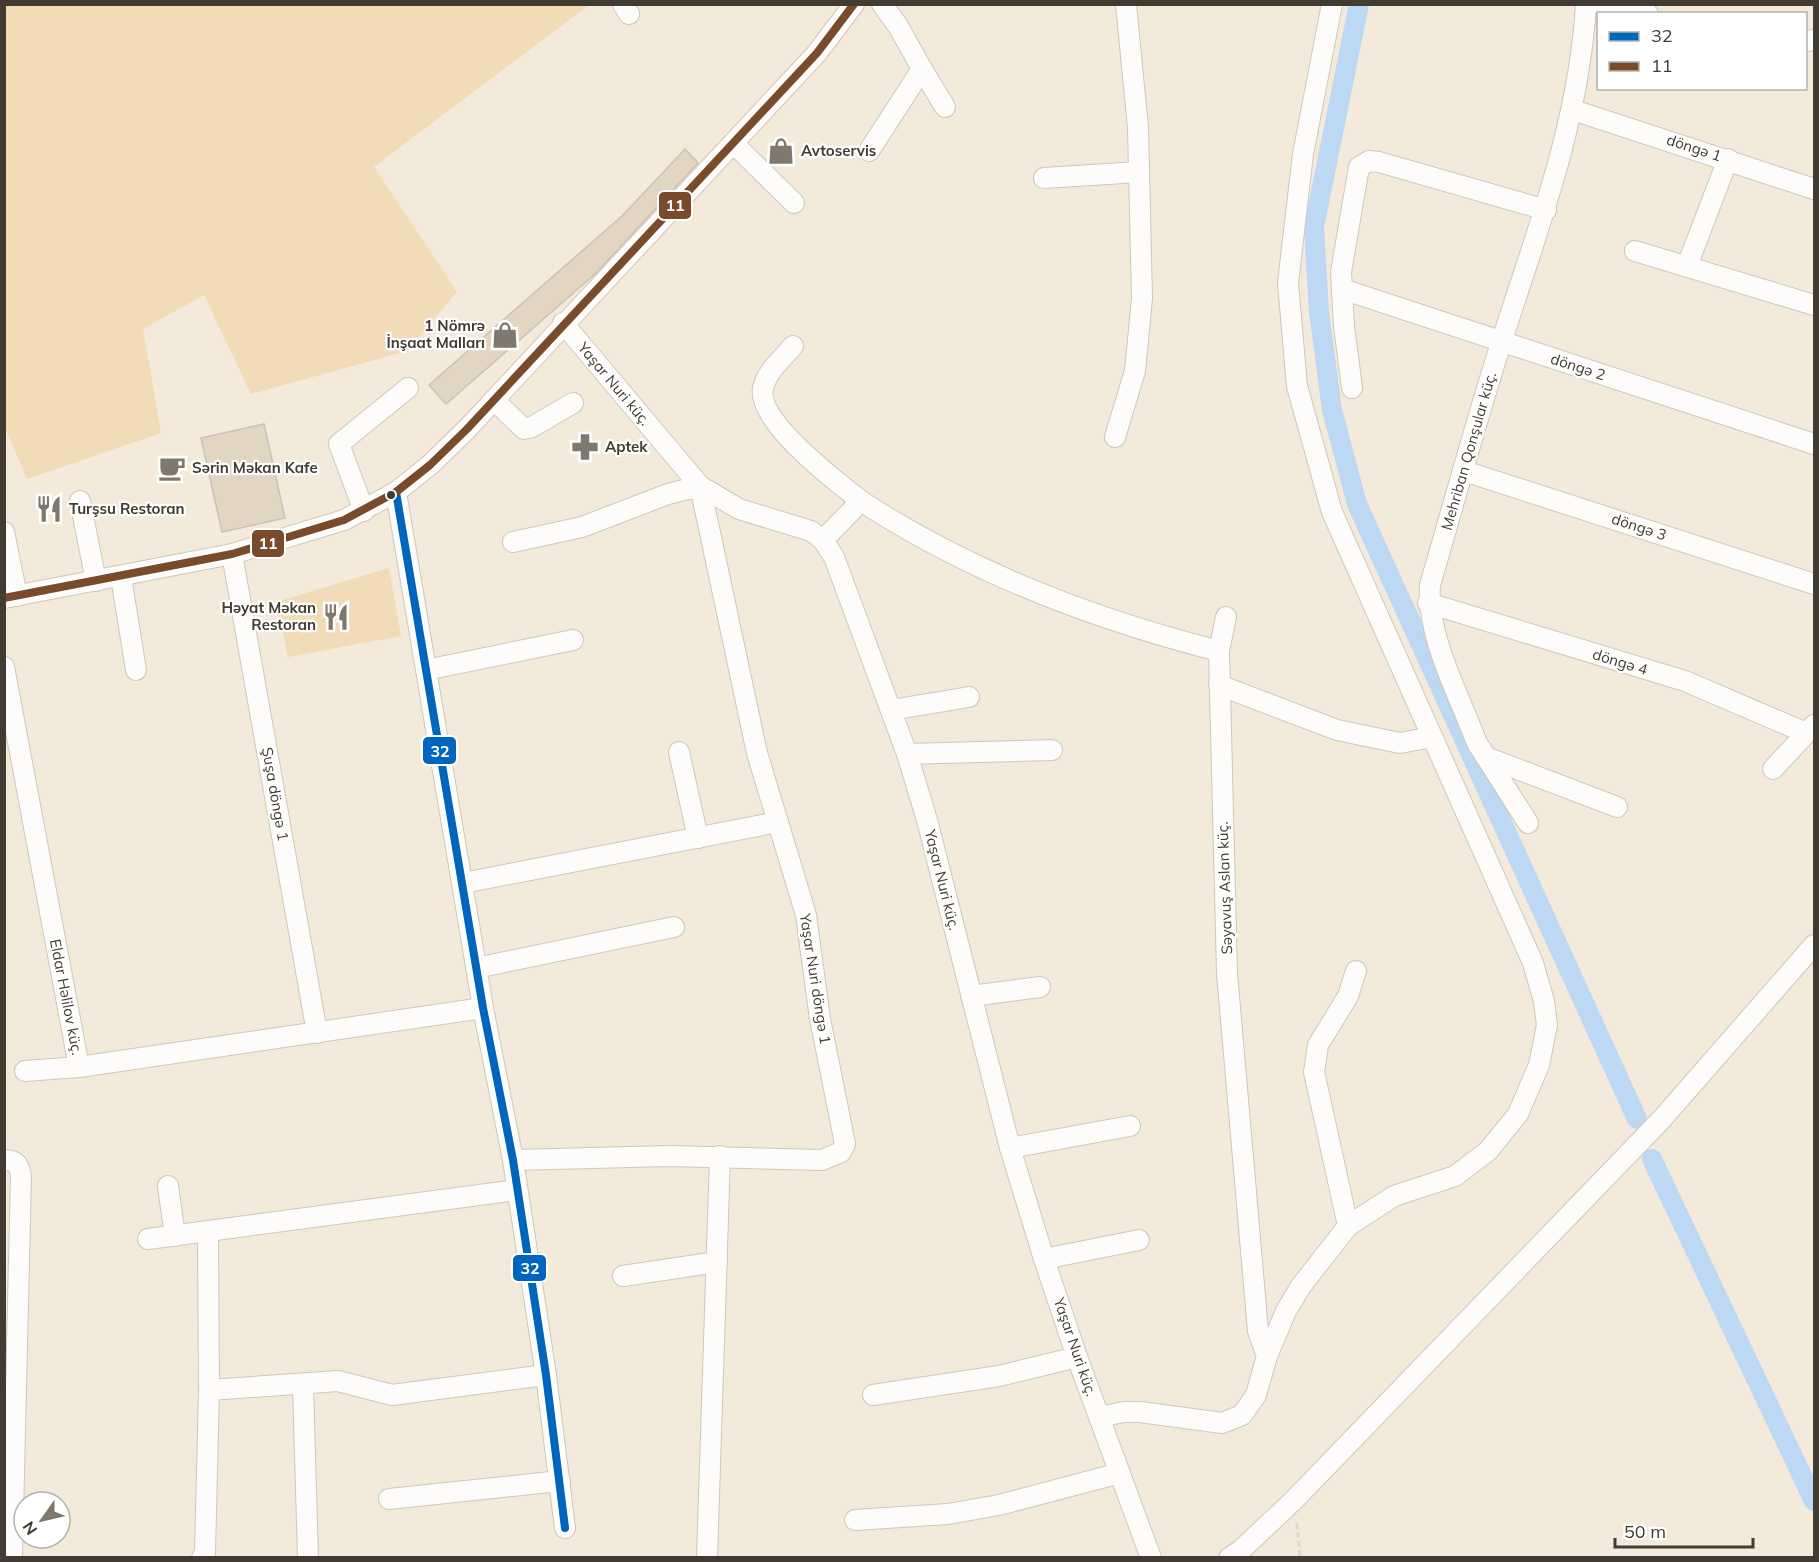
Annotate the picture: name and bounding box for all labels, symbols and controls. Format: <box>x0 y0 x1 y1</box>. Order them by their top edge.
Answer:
legend <box>1597 12 1807 90</box>
text: 32 <box>1651 24 1673 47</box>
text: 11 <box>1651 54 1673 77</box>
street label: döngə 1 <box>1664 130 1724 165</box>
shop icon: Avtoservis <box>766 136 796 166</box>
place label: Avtoservis <box>801 141 876 160</box>
line badge: 11 <box>658 191 692 220</box>
text: 11 <box>665 195 685 215</box>
place label: 1 Nömrə İnşaat Malları <box>386 316 485 352</box>
shop icon: 1 Nömrə İnşaat Malları <box>490 320 520 350</box>
street label: Yaşar Nuri küç. <box>573 337 655 429</box>
street label: döngə 2 <box>1548 349 1608 384</box>
street label: Mehriban Qonşular küç. <box>1437 369 1500 532</box>
pharmacy icon: Aptek <box>570 432 600 462</box>
place label: Aptek <box>605 437 648 456</box>
cafe icon: Sərin Məkan Kafe <box>157 453 187 483</box>
place label: Sərin Məkan Kafe <box>192 458 318 477</box>
unlabelled marker <box>385 489 397 501</box>
restaurant icon: Turşsu Restoran <box>34 494 64 524</box>
place label: Turşsu Restoran <box>69 499 185 518</box>
street label: döngə 3 <box>1609 509 1669 544</box>
line badge: 11 <box>251 529 285 558</box>
text: 11 <box>258 533 278 553</box>
place label: Həyat Məkan Restoran <box>221 598 316 634</box>
restaurant icon: Həyat Məkan Restoran <box>321 602 351 632</box>
street label: döngə 4 <box>1590 644 1650 679</box>
line badge: 32 <box>422 736 457 765</box>
text: 32 <box>430 741 450 761</box>
street label: Şuşa döngə 1 <box>258 746 293 842</box>
street label: Səyavuş Aslan küç. <box>1213 821 1236 955</box>
street label: Yaşar Nuri küç. <box>921 827 964 932</box>
street label: Yaşar Nuri döngə 1 <box>796 911 835 1046</box>
street label: Eldar Həlilov küç. <box>46 937 87 1057</box>
line badge: 32 <box>512 1254 547 1282</box>
text: 32 <box>520 1258 540 1278</box>
street label: Yaşar Nuri küç. <box>1049 1294 1101 1399</box>
north arrow <box>12 1490 72 1550</box>
scale bar <box>1615 1511 1753 1549</box>
text: N <box>18 1518 41 1539</box>
text: 50 m <box>1624 1520 1666 1543</box>

